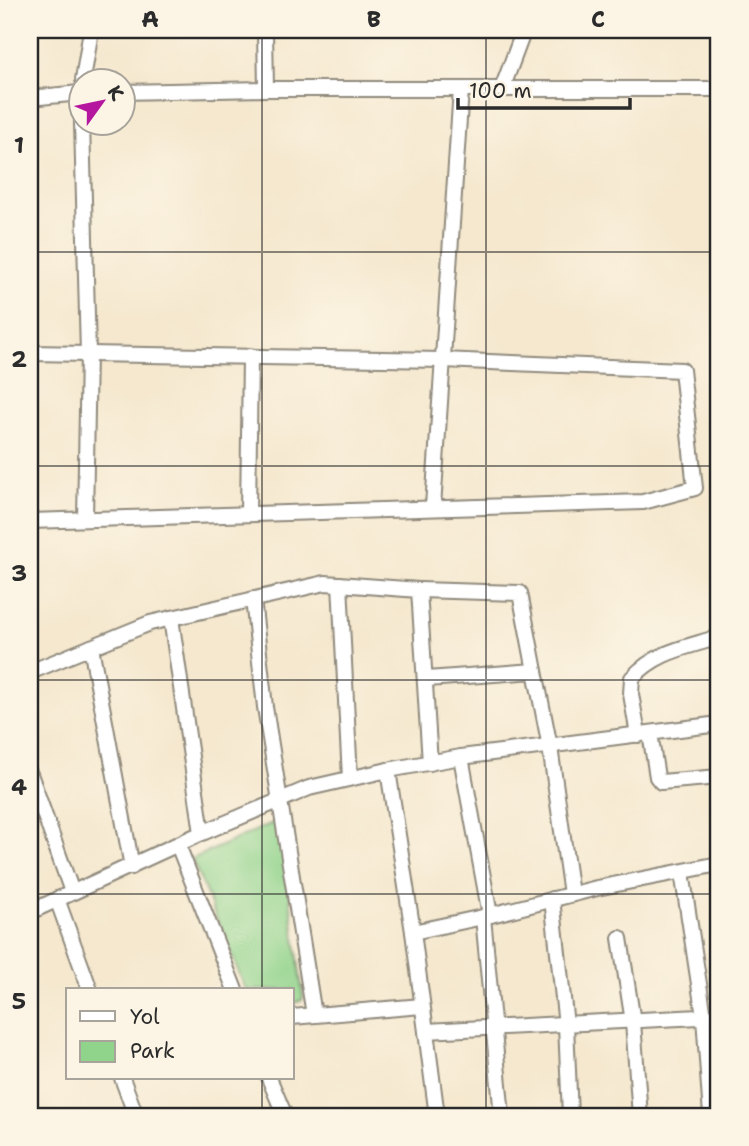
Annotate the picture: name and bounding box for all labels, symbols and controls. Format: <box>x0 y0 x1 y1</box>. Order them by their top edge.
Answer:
text: A <box>141 4 159 34</box>
text: B <box>367 4 381 34</box>
text: C <box>591 4 605 34</box>
north arrow <box>66 66 136 136</box>
scale bar <box>458 66 630 110</box>
text: 100 m <box>469 77 532 105</box>
text: K <box>102 81 130 105</box>
text: 1 <box>14 130 24 160</box>
text: 2 <box>11 344 27 374</box>
text: 3 <box>11 558 27 588</box>
text: 4 <box>11 772 27 802</box>
text: 5 <box>12 986 26 1016</box>
legend <box>66 988 294 1080</box>
text: Yol <box>130 1003 160 1031</box>
text: Park <box>130 1037 175 1065</box>

